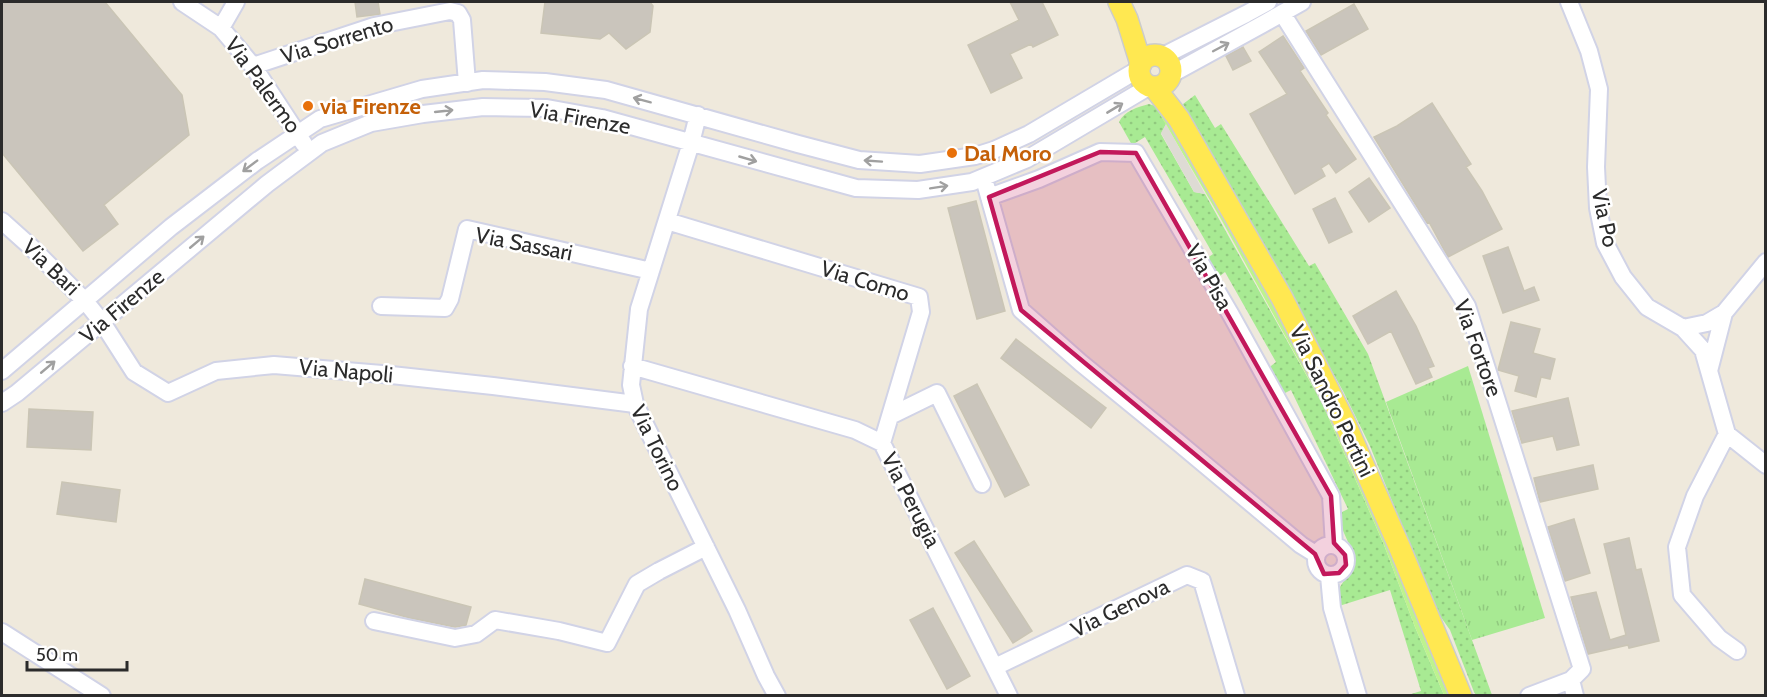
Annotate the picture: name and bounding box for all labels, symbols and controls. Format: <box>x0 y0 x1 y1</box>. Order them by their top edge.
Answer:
street label: Via Sorrento <box>278 10 396 70</box>
street label: Via Palermo <box>219 32 307 138</box>
one-way arrow <box>1212 41 1230 52</box>
place label: via Firenze <box>320 93 421 120</box>
one-way arrow <box>633 93 652 105</box>
street label: Via Firenze <box>527 96 633 140</box>
marker: via Firenze <box>301 99 315 113</box>
one-way arrow <box>1106 101 1123 113</box>
one-way arrow <box>433 106 453 117</box>
place label: Dal Moro <box>964 140 1052 167</box>
marker: Dal Moro <box>945 146 959 160</box>
one-way arrow <box>738 153 757 165</box>
one-way arrow <box>863 155 883 166</box>
one-way arrow <box>243 160 259 173</box>
one-way arrow <box>928 181 948 192</box>
street label: Via Po <box>1586 186 1624 250</box>
street label: Via Sassari <box>473 221 575 267</box>
street label: Via Bari <box>16 233 86 301</box>
one-way arrow <box>189 236 205 249</box>
street label: Via Pisa <box>1179 239 1239 315</box>
street label: Via Como <box>817 255 913 307</box>
street label: Via Firenze <box>74 263 170 349</box>
street label: Via Fortore <box>1448 296 1508 400</box>
street label: Via Sandro Pertini <box>1284 321 1380 481</box>
street label: Via Napoli <box>298 353 394 389</box>
one-way arrow <box>39 361 55 374</box>
street label: Via Torino <box>625 400 689 496</box>
street label: Via Perugia <box>876 448 947 552</box>
street label: Via Genova <box>1066 572 1174 643</box>
scale bar <box>27 634 128 672</box>
text: 50 m <box>36 644 78 666</box>

